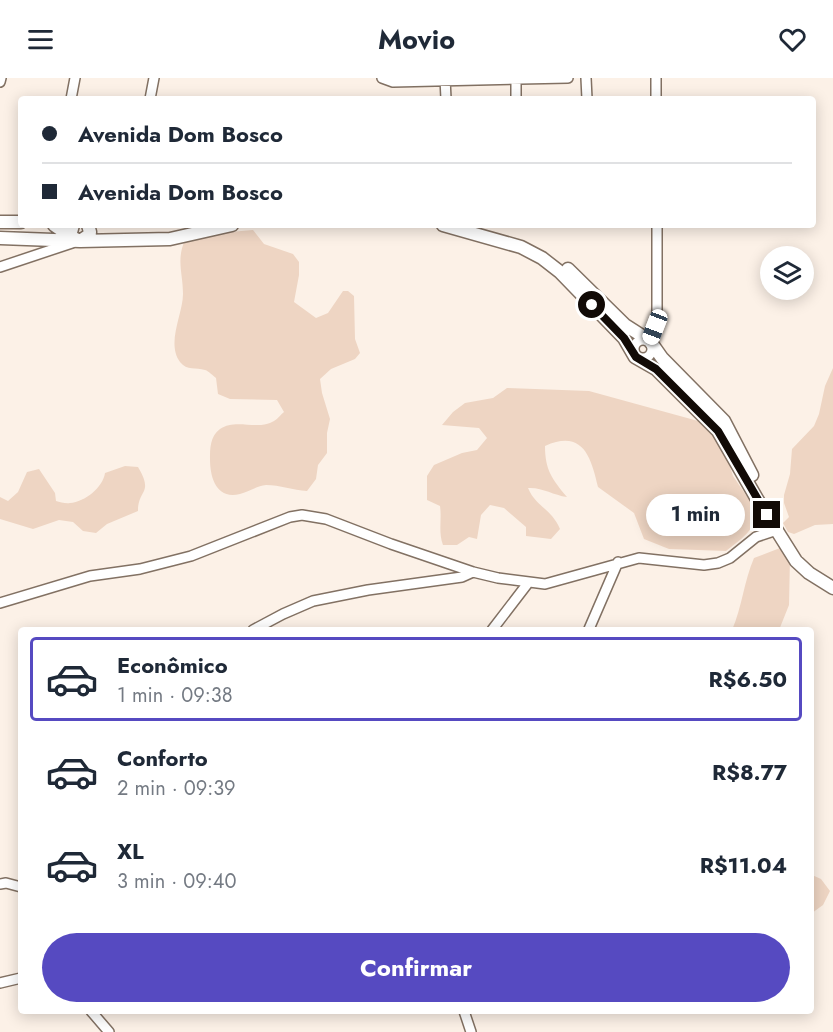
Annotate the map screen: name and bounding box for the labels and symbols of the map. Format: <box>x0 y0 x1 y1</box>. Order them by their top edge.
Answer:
route start <box>578 291 605 318</box>
car <box>640 307 670 347</box>
callout: 1 min <box>647 494 746 536</box>
route end <box>753 501 780 528</box>

